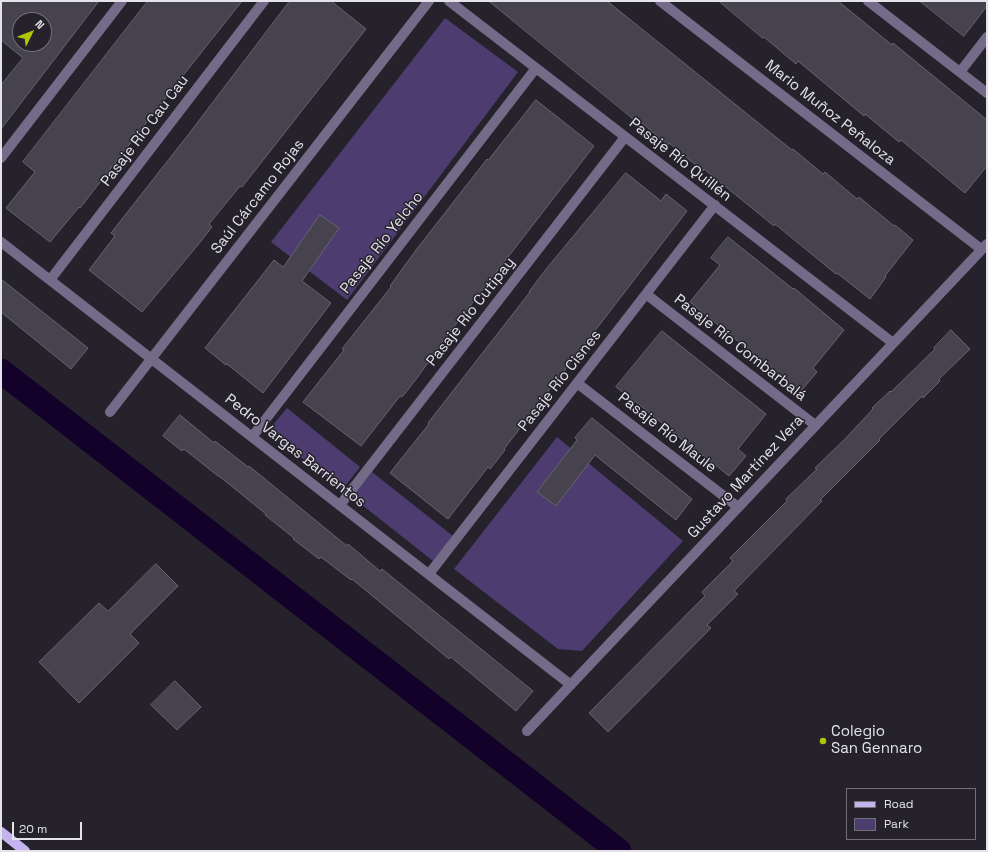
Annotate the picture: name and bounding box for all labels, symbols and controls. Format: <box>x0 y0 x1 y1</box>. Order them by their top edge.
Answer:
north arrow <box>12 12 52 52</box>
text: N <box>32 17 48 32</box>
street label: Mario Muñoz Peñaloza <box>761 56 899 170</box>
street label: Pasaje Río Cau Cau <box>97 72 193 190</box>
street label: Pasaje Río Quillén <box>625 114 735 206</box>
street label: Saúl Cárcamo Rojas <box>208 136 308 258</box>
street label: Pasaje Río Yelcho <box>337 188 427 298</box>
street label: Pasaje Río Cutipay <box>423 254 519 370</box>
street label: Pasaje Río Combarbalá <box>670 291 810 405</box>
street label: Pasaje Río Cisnes <box>515 327 605 435</box>
street label: Pasaje Río Maule <box>614 389 720 477</box>
street label: Pedro Vargas Barrientos <box>221 390 369 512</box>
street label: Gustavo Martínez Vera <box>684 412 808 542</box>
place label: Colegio San Gennaro <box>831 723 922 758</box>
marker: Colegio San Gennaro <box>818 736 828 746</box>
legend <box>846 788 976 840</box>
text: Road <box>884 796 913 812</box>
scale bar <box>14 814 84 840</box>
text: Park <box>884 816 909 832</box>
text: 20 m <box>19 821 47 837</box>

